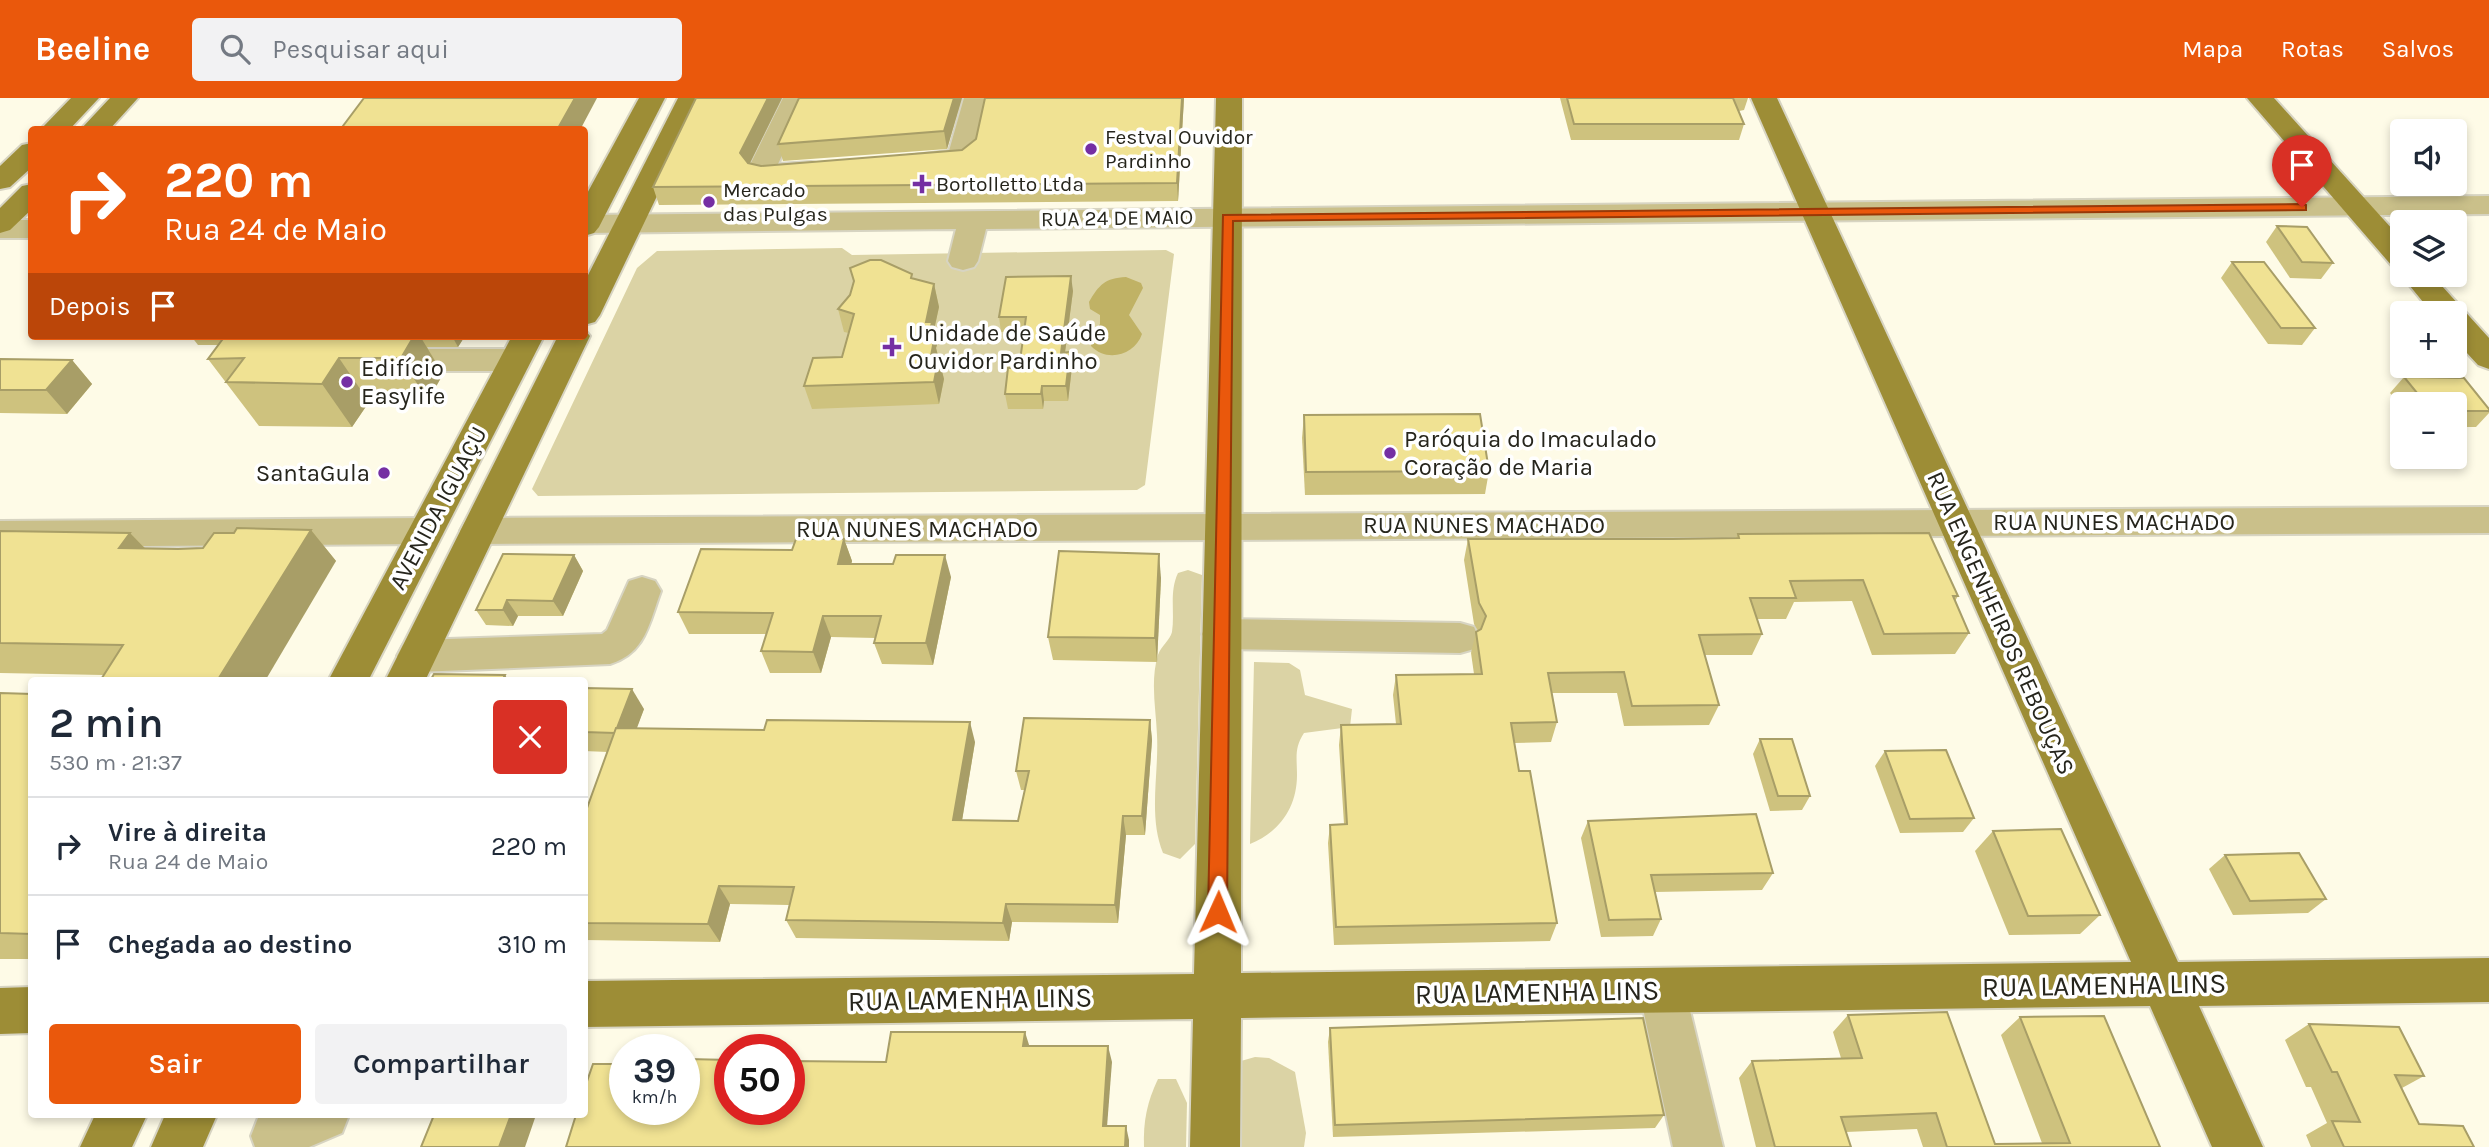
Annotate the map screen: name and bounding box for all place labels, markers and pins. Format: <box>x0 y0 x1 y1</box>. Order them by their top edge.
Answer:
place label: Festval Ouvidor Pardinho <box>1105 125 1253 173</box>
pin <box>2272 135 2332 207</box>
marker: Festval Ouvidor Pardinho <box>1083 141 1099 157</box>
place label: Bortolletto Ltda <box>936 172 1084 196</box>
marker: Bortolletto Ltda <box>914 176 930 192</box>
place label: Mercado das Pulgas <box>723 178 828 226</box>
marker: Mercado das Pulgas <box>701 194 717 210</box>
place label: Unidade de Saúde Ouvidor Pardinho <box>908 319 1106 375</box>
marker: Unidade de Saúde Ouvidor Pardinho <box>882 337 902 357</box>
place label: Edifício Easylife <box>361 354 445 410</box>
marker: Edifício Easylife <box>339 374 355 390</box>
place label: Paróquia do Imaculado Coração de Maria <box>1404 425 1657 481</box>
marker: Paróquia do Imaculado Coração de Maria <box>1382 445 1398 461</box>
place label: SantaGula <box>256 459 370 487</box>
marker: SantaGula <box>376 465 392 481</box>

